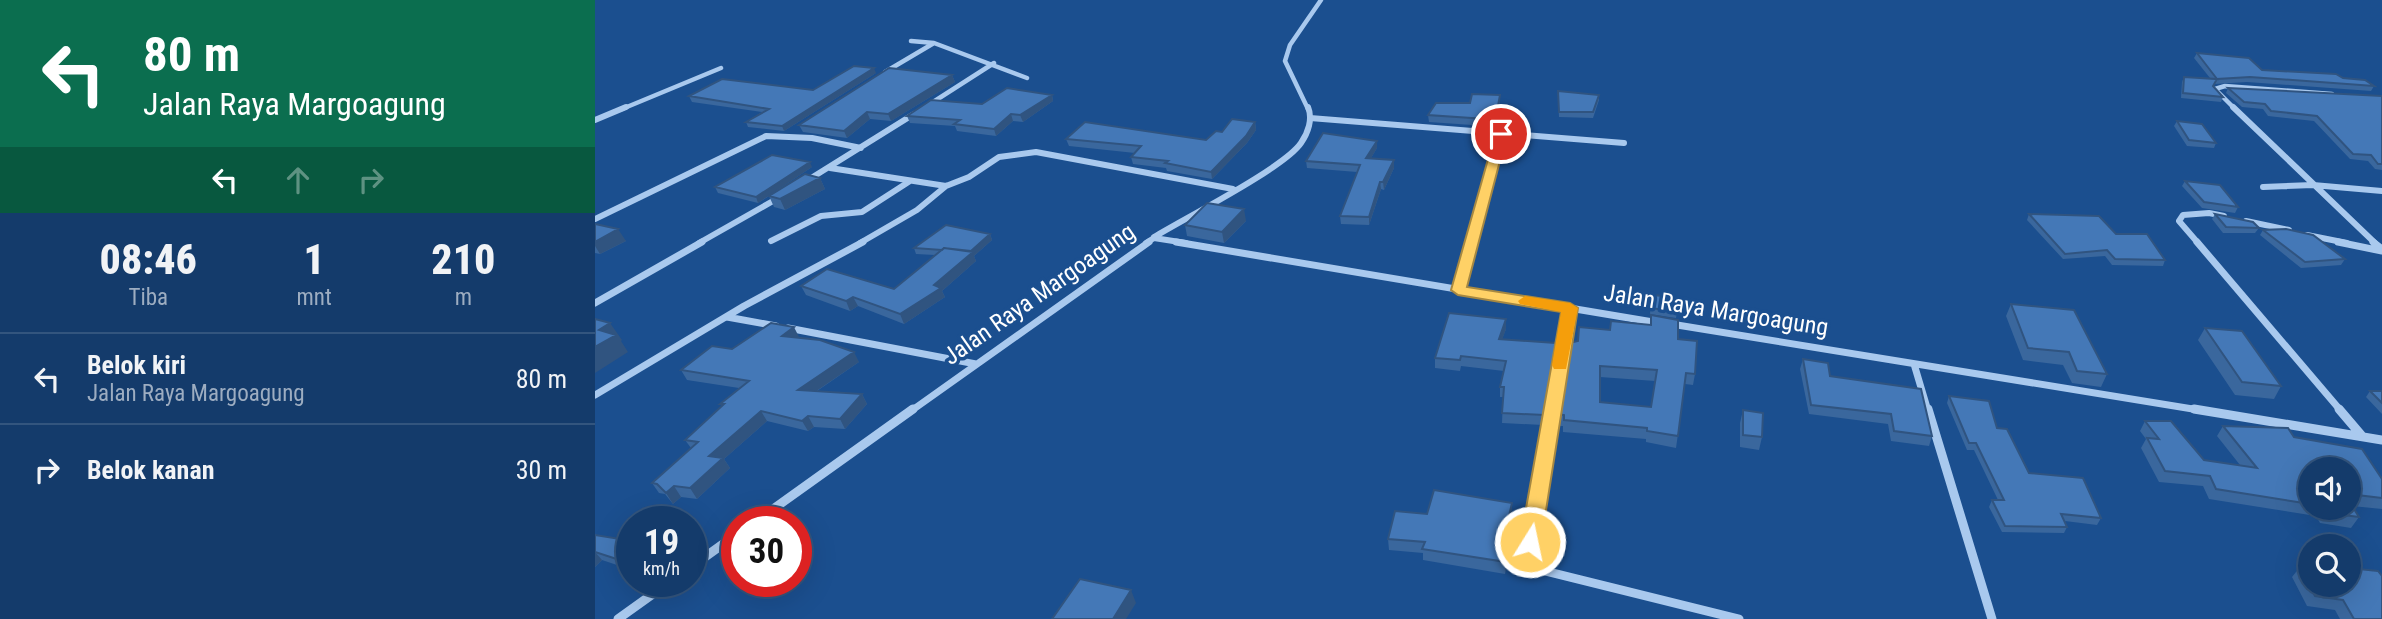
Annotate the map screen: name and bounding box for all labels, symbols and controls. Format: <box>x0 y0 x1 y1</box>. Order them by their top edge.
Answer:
text: 80 m <box>143 26 240 83</box>
icon: left <box>28 28 119 119</box>
text: Jalan Raya Margoagung <box>143 85 446 123</box>
pin <box>1471 104 1531 164</box>
icon: arrive <box>1482 115 1520 153</box>
icon: left <box>206 161 244 199</box>
icon: ahead <box>279 161 317 199</box>
icon: right <box>352 161 390 199</box>
street label: Jalan Raya Margoagung <box>938 217 1140 371</box>
text: 08:46 <box>100 235 197 284</box>
text: 1 <box>303 235 325 284</box>
text: 210 <box>431 235 495 284</box>
street label: Jalan Raya Margoagung <box>1602 278 1830 342</box>
text: Tiba <box>128 284 168 311</box>
text: mnt <box>296 284 332 311</box>
text: m <box>455 284 472 311</box>
text: Belok kiri <box>87 350 186 380</box>
icon: left <box>28 360 66 398</box>
text: 80 m <box>516 364 567 394</box>
text: Jalan Raya Margoagung <box>87 380 305 407</box>
icon: right <box>28 451 66 489</box>
text: Belok kanan <box>87 455 214 485</box>
text: 30 m <box>516 455 567 485</box>
map controls <box>2298 457 2361 597</box>
button: sound <box>2298 457 2361 520</box>
position arrow <box>1493 505 1567 579</box>
speed limit sign: 30 <box>721 506 812 597</box>
text: 19 <box>644 522 679 563</box>
button: search <box>2298 534 2361 597</box>
text: km/h <box>643 558 680 579</box>

